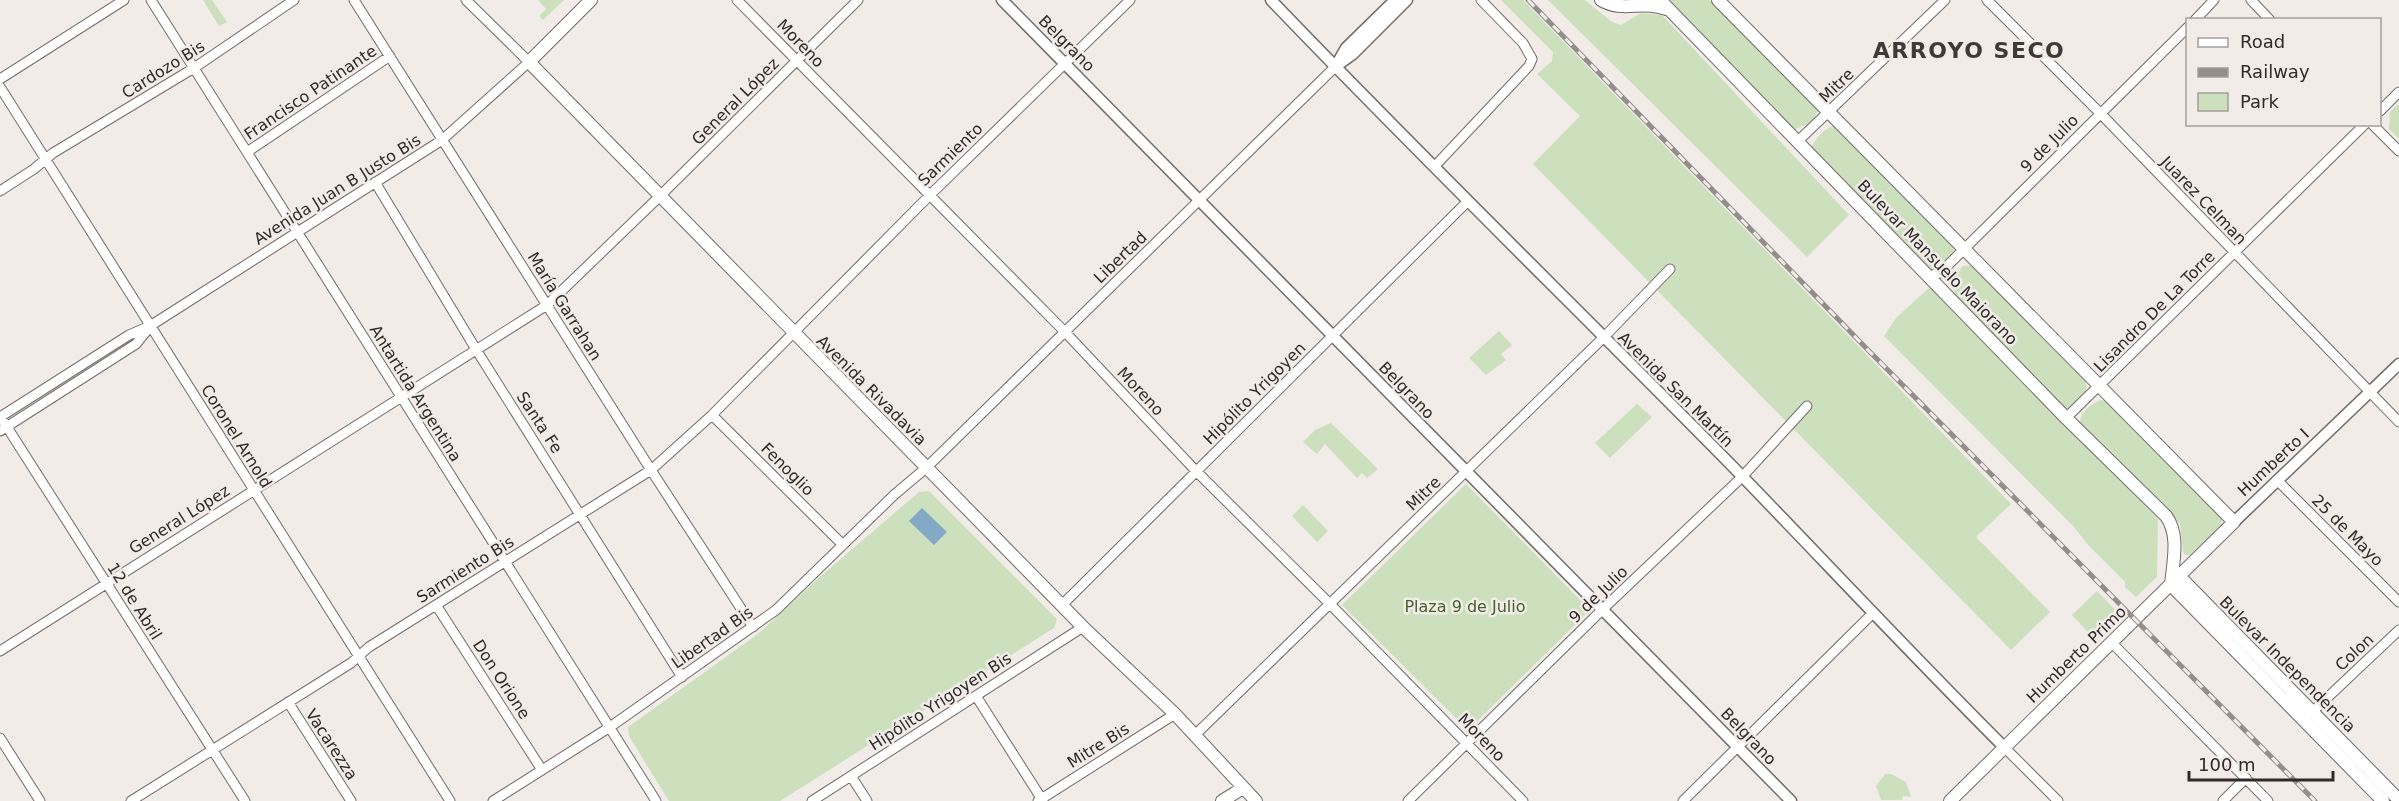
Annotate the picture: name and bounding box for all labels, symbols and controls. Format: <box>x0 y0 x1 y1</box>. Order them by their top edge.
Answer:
street label: Belgrano <box>1035 11 1099 75</box>
street label: Moreno <box>773 15 828 71</box>
legend <box>2186 18 2381 126</box>
text: Road <box>2240 31 2285 52</box>
street label: Cardozo Bis <box>118 36 208 102</box>
district label: ARROYO SECO <box>1873 38 2065 63</box>
street label: Francisco Patinante <box>241 41 380 144</box>
street label: General López <box>688 54 783 149</box>
text: Railway <box>2240 61 2310 82</box>
street label: Mitre <box>1815 64 1858 106</box>
text: Park <box>2240 91 2279 112</box>
street label: 9 de Julio <box>2017 111 2082 176</box>
street label: Sarmiento <box>914 119 987 190</box>
street label: Avenida Juan B Justo Bis <box>250 130 424 249</box>
street label: Juarez Celman <box>2156 152 2250 248</box>
street label: Bulevar Mansuelo Maiorano <box>1854 176 2022 349</box>
street label: Libertad <box>1090 228 1151 287</box>
street label: Lisandro De La Torre <box>2090 247 2219 376</box>
street label: María Garrahan <box>524 248 606 364</box>
street label: Antartida Argentina <box>366 321 465 465</box>
street label: Avenida San Martín <box>1614 328 1737 451</box>
street label: Avenida Rivadavia <box>813 331 931 449</box>
street label: Hipólito Yrigoyen <box>1199 338 1309 448</box>
street label: Belgrano <box>1375 358 1438 423</box>
street label: Moreno <box>1113 363 1168 420</box>
street label: Coronel Arnold <box>197 381 276 491</box>
street label: Santa Fe <box>513 388 566 457</box>
street label: Humberto I <box>2234 425 2313 500</box>
street label: Fenoglio <box>757 439 818 500</box>
street label: Mitre <box>1402 472 1445 514</box>
street label: General López <box>125 481 233 558</box>
street label: 25 de Mayo <box>2308 491 2387 570</box>
street label: Sarmiento Bis <box>413 532 517 607</box>
street label: 12 de Abril <box>103 559 166 643</box>
street label: 9 de Julio <box>1565 562 1632 627</box>
street label: Bulevar Independencia <box>2216 592 2360 736</box>
park label: Plaza 9 de Julio <box>1404 597 1526 616</box>
street label: Libertad Bis <box>668 602 757 672</box>
street label: Humberto Primo <box>2023 602 2130 707</box>
street label: Colon <box>2331 630 2377 675</box>
street label: Don Orione <box>469 636 534 722</box>
street label: Hipólito Yrigoyen Bis <box>866 648 1015 754</box>
street label: Belgrano <box>1717 704 1780 769</box>
street label: Vacarezza <box>302 705 362 783</box>
street label: Moreno <box>1454 709 1509 765</box>
street label: Mitre Bis <box>1064 719 1133 772</box>
scale bar <box>2189 744 2333 782</box>
text: 100 m <box>2198 754 2256 775</box>

